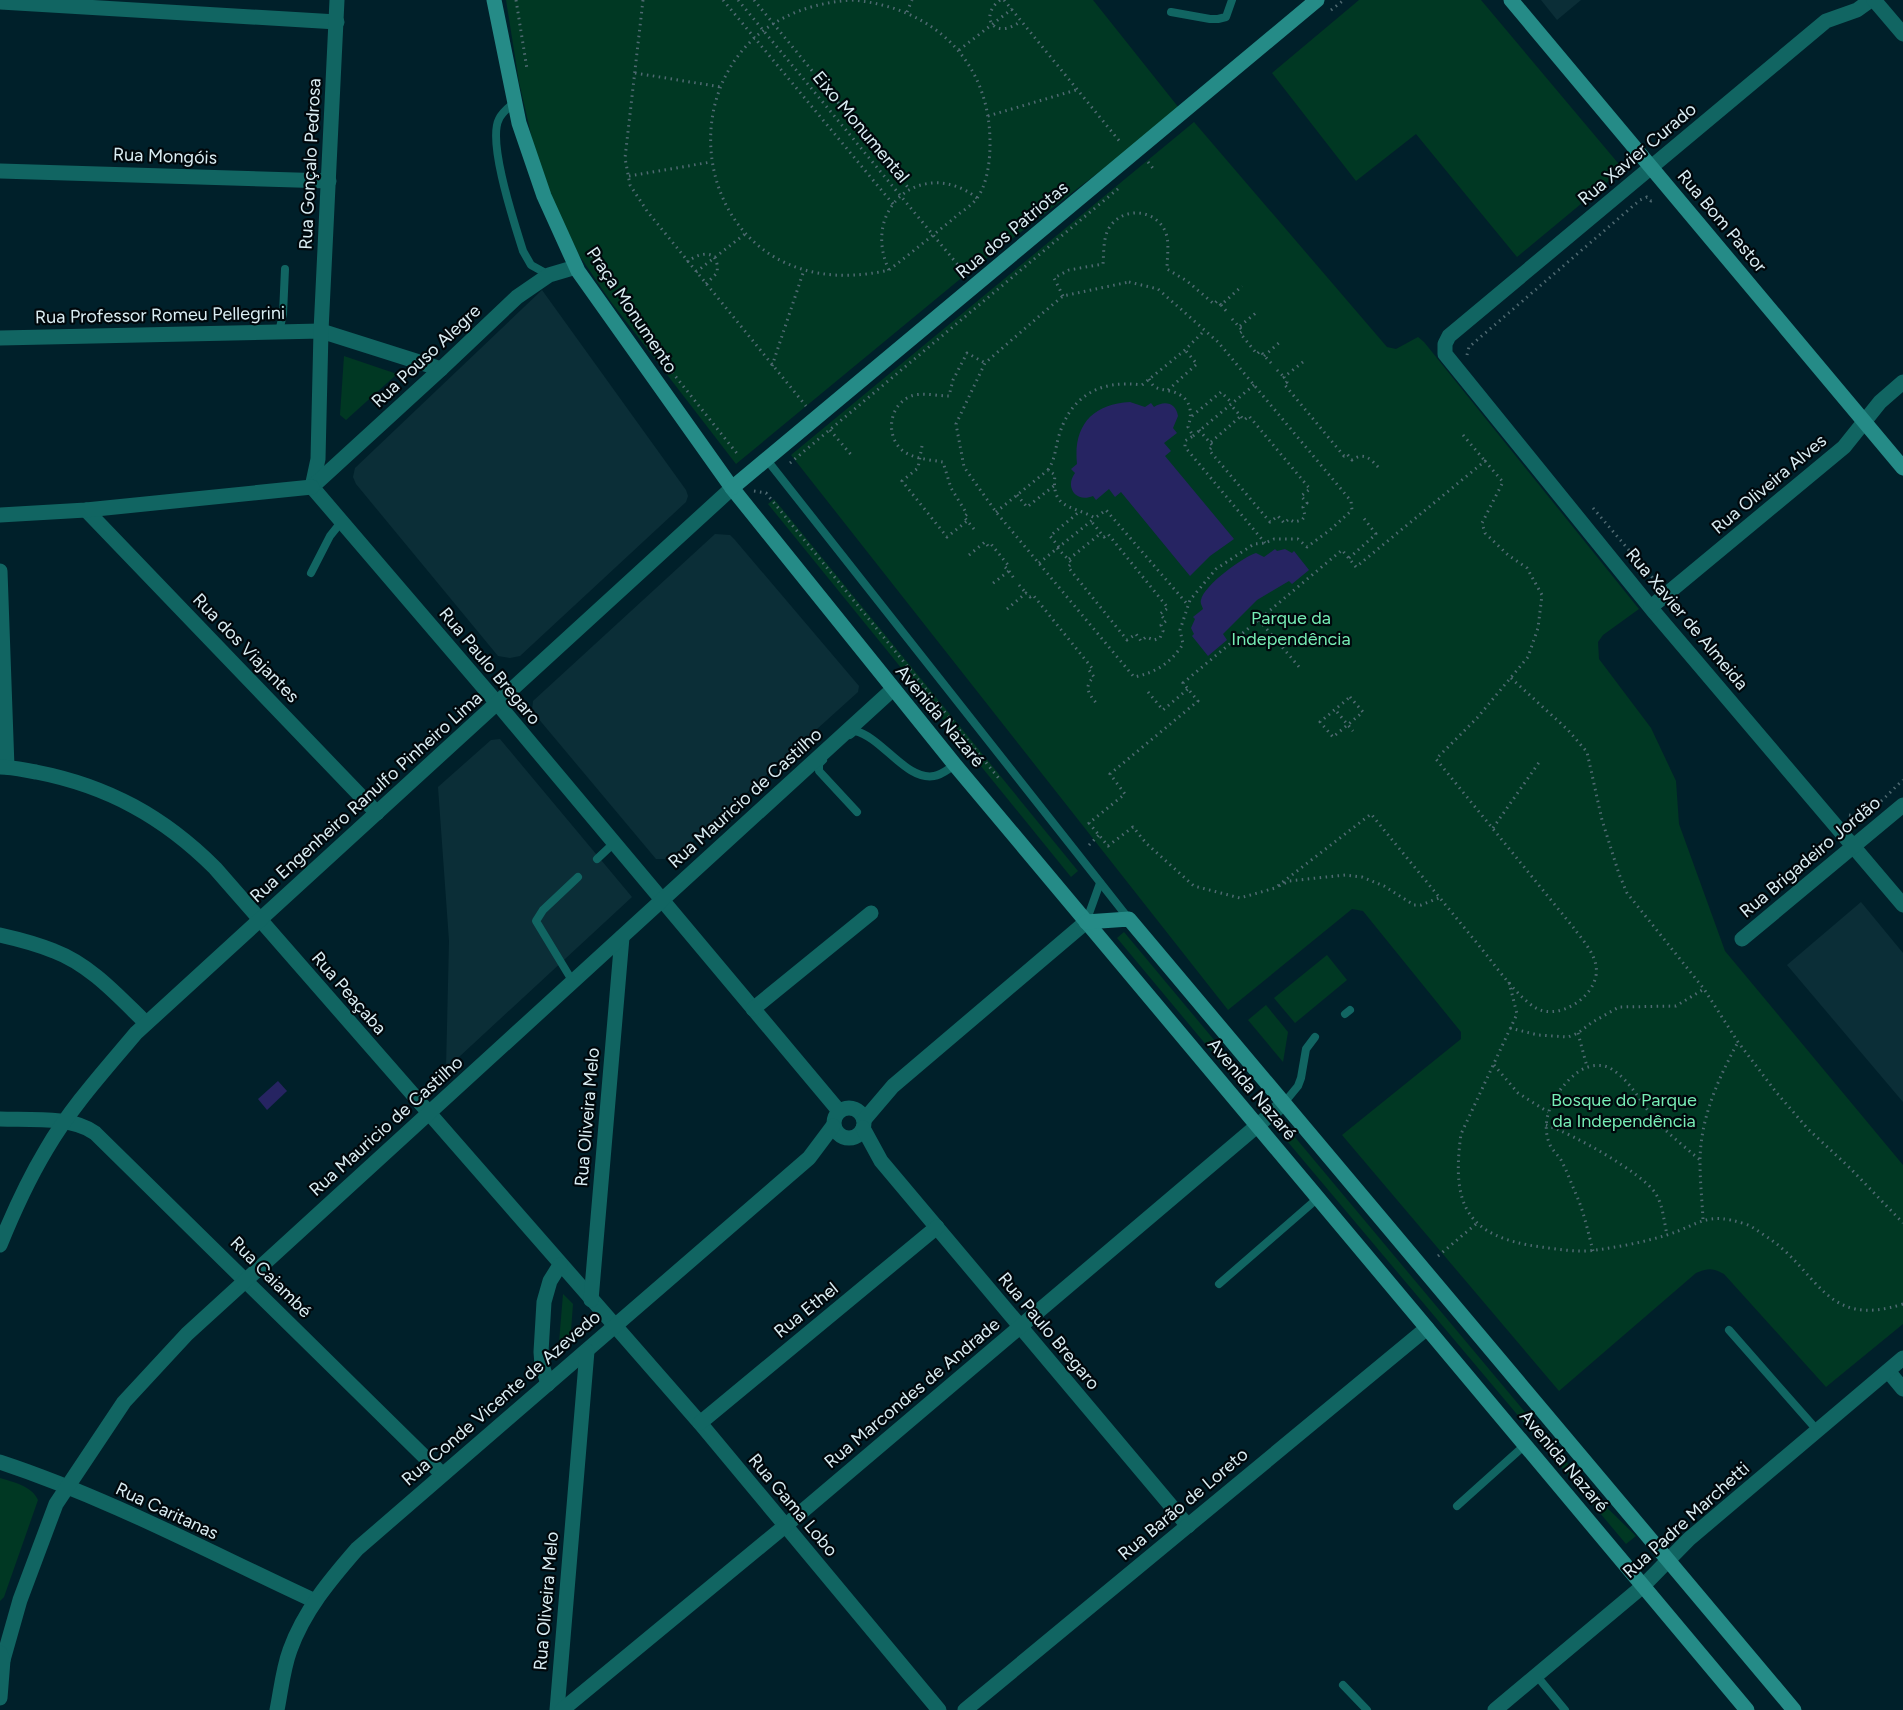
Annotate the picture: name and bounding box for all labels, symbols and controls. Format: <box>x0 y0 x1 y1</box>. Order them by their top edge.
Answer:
street label: Eixo Monumental <box>808 67 914 187</box>
street label: Rua Gonçalo Pedrosa <box>295 78 325 250</box>
street label: Rua Xavier Curado <box>1573 98 1701 210</box>
street label: Rua Mongóis <box>113 143 217 169</box>
street label: Rua Bom Pastor <box>1673 165 1771 277</box>
street label: Rua dos Patriotas <box>951 177 1073 283</box>
street label: Praça Monumento <box>582 243 682 377</box>
street label: Rua Pouso Alegre <box>367 300 485 412</box>
street label: Rua Professor Romeu Pellegrini <box>35 302 285 328</box>
street label: Rua Oliveira Alves <box>1707 429 1831 539</box>
street label: Rua Xavier de Almeida <box>1621 544 1753 694</box>
street label: Rua dos Viajantes <box>188 589 304 707</box>
street label: Rua Paulo Bregaro <box>435 603 545 729</box>
park label: Parque da Independência <box>1231 607 1351 650</box>
street label: Avenida Nazaré <box>891 661 989 772</box>
street label: Rua Engenheiro Ranulfo Pinheiro Lima <box>245 687 487 907</box>
street label: Rua Mauricio de Castilho <box>664 723 826 873</box>
street label: Rua Brigadeiro Jordão <box>1735 792 1885 922</box>
street label: Rua Peaçaba <box>307 947 391 1039</box>
street label: Avenida Nazaré <box>1203 1034 1301 1145</box>
street label: Rua Oliveira Melo <box>570 1047 604 1187</box>
street label: Rua Mauricio de Castilho <box>305 1051 467 1201</box>
park label: Bosque do Parque da Independência <box>1551 1089 1697 1132</box>
street label: Rua Caiambé <box>226 1232 316 1322</box>
street label: Rua Paulo Bregaro <box>994 1268 1104 1394</box>
street label: Rua Ethel <box>769 1277 843 1343</box>
street label: Rua Conde Vicente de Azevedo <box>397 1306 605 1490</box>
street label: Rua Marcondes de Andrade <box>820 1313 1004 1473</box>
street label: Avenida Nazaré <box>1515 1406 1613 1517</box>
street label: Rua Barão de Loreto <box>1114 1443 1252 1565</box>
street label: Rua Gama Lobo <box>744 1449 842 1561</box>
street label: Rua Padre Marchetti <box>1618 1457 1754 1583</box>
street label: Rua Caritanas <box>112 1478 222 1544</box>
street label: Rua Oliveira Melo <box>529 1531 563 1671</box>

